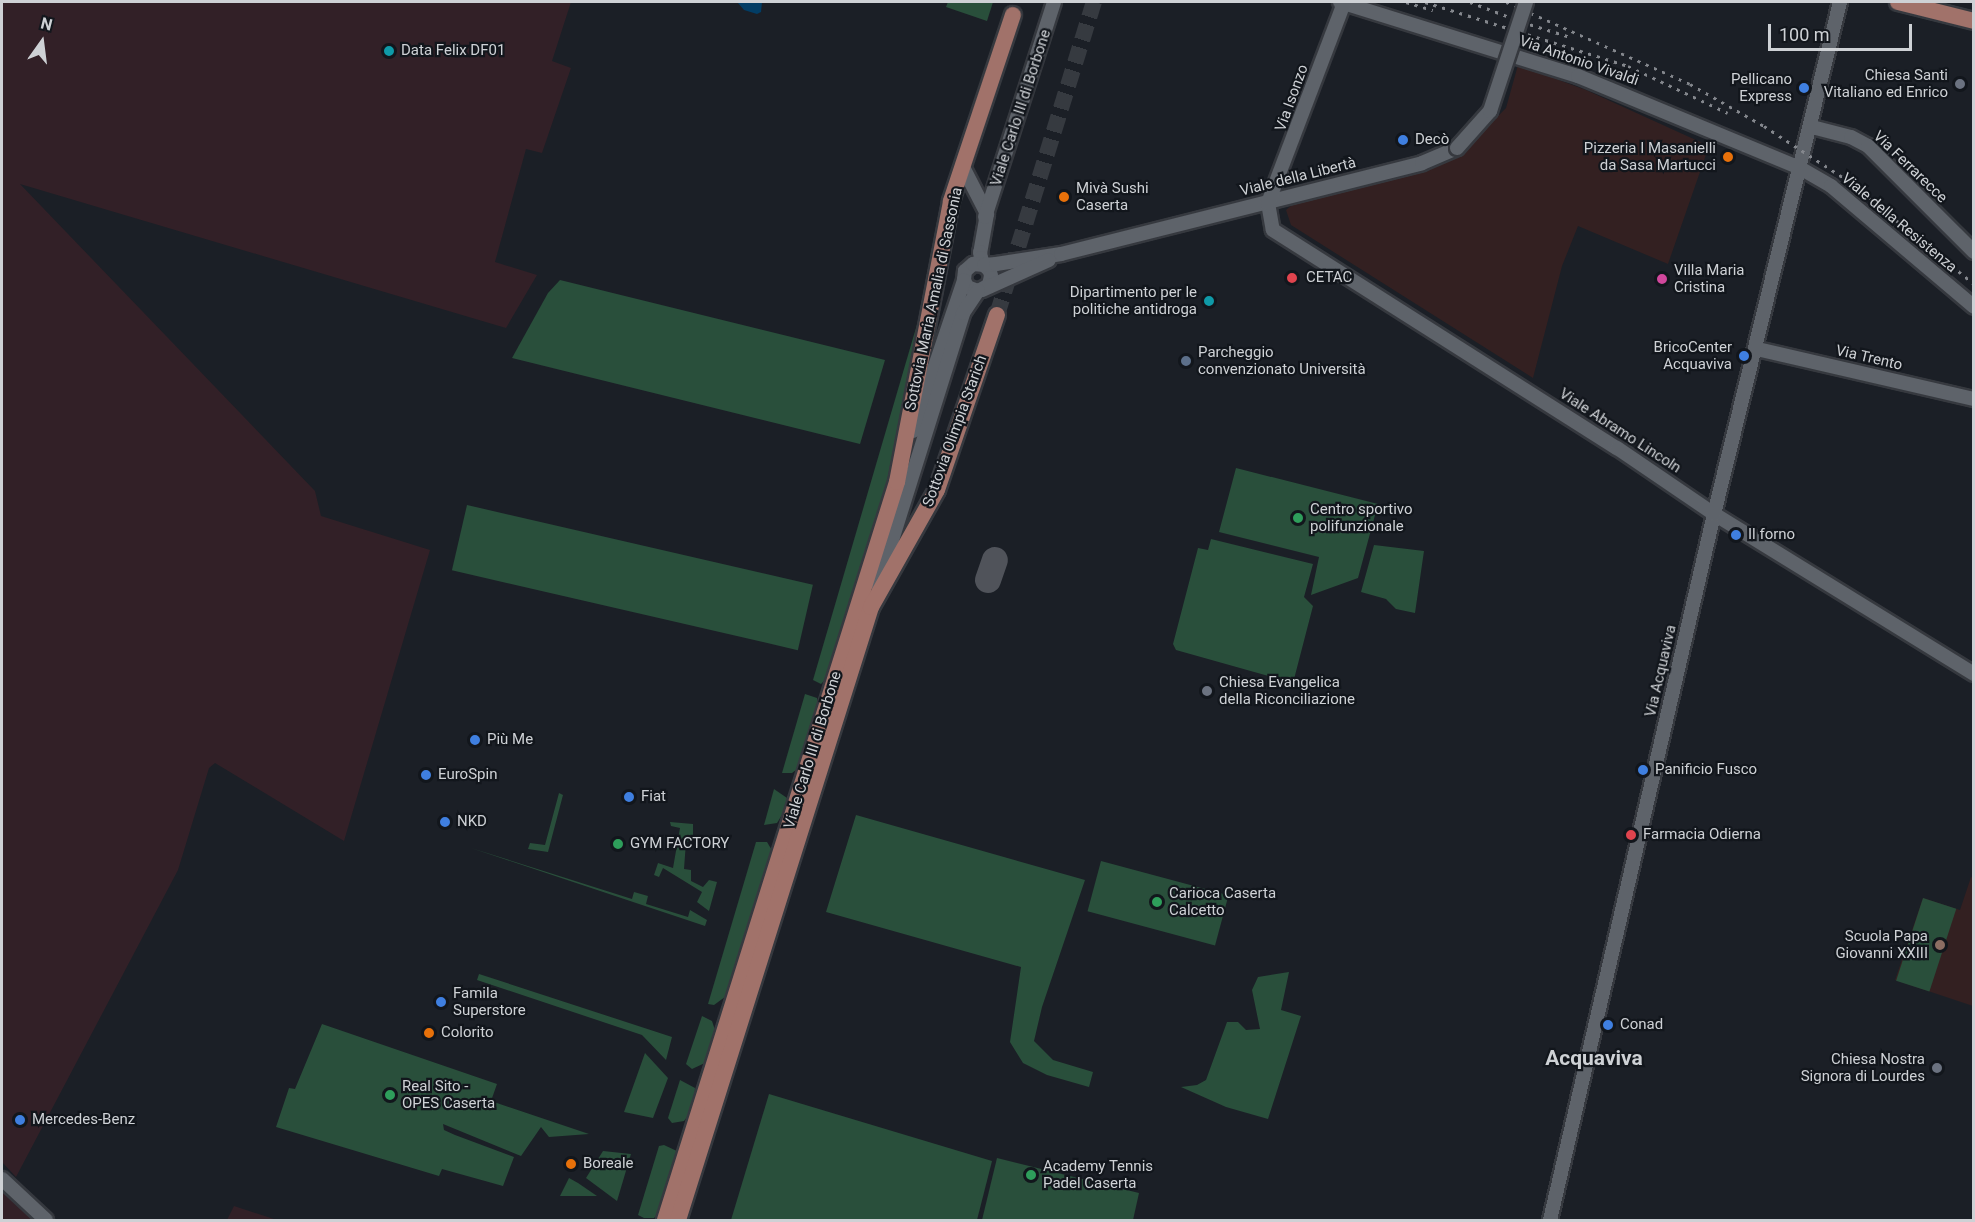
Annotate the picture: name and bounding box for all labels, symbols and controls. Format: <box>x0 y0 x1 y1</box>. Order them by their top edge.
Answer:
north arrow <box>12 12 72 72</box>
scale bar <box>1771 12 1915 50</box>
text: N <box>39 13 54 35</box>
text: 100 m <box>1779 24 1830 45</box>
street label: Viale Carlo III di Borbone <box>987 27 1055 189</box>
street label: Via Antonio Vivaldi <box>1517 32 1641 90</box>
place label: Data Felix DF01 <box>401 42 505 60</box>
marker: Data Felix DF01 <box>382 44 396 58</box>
street label: Via Isonzo <box>1272 62 1312 134</box>
place label: Chiesa Santi Vitaliano ed Enrico <box>1824 66 1948 101</box>
place label: Pellicano Express <box>1731 70 1792 105</box>
marker: Chiesa Santi Vitaliano ed Enrico <box>1953 77 1967 91</box>
marker: Pellicano Express <box>1797 81 1811 95</box>
street label: Via Ferrarecce <box>1869 127 1951 207</box>
place label: Decò <box>1415 131 1449 149</box>
marker: Decò <box>1396 133 1410 147</box>
place label: Pizzeria I Masanielli da Sasa Martucci <box>1584 139 1716 174</box>
marker: Pizzeria I Masanielli da Sasa Martucci <box>1721 150 1735 164</box>
street label: Viale della Libertà <box>1238 154 1358 200</box>
street label: Viale della Resistenza <box>1838 169 1960 277</box>
place label: Mivà Sushi Caserta <box>1076 179 1149 214</box>
street label: Sottovia Maria Amalia di Sassonia <box>902 186 966 412</box>
marker: Mivà Sushi Caserta <box>1057 190 1071 204</box>
place label: Villa Maria Cristina <box>1674 261 1745 296</box>
marker: CETAC <box>1283 269 1301 287</box>
place label: CETAC <box>1306 269 1352 287</box>
marker: Villa Maria Cristina <box>1655 272 1669 286</box>
place label: Dipartimento per le politiche antidroga <box>1070 283 1197 318</box>
marker: Dipartimento per le politiche antidroga <box>1202 294 1216 308</box>
place label: BricoCenter Acquaviva <box>1654 338 1732 373</box>
street label: Via Trento <box>1834 342 1904 374</box>
place label: Parcheggio convenzionato Università <box>1198 343 1366 378</box>
marker: BricoCenter Acquaviva <box>1737 349 1751 363</box>
street label: Sottovia Olimpia Starich <box>919 353 991 509</box>
marker: Parcheggio convenzionato Università <box>1179 354 1193 368</box>
street label: Viale Abramo Lincoln <box>1556 385 1684 477</box>
place label: Centro sportivo polifunzionale <box>1310 500 1413 535</box>
marker: Centro sportivo polifunzionale <box>1291 511 1305 525</box>
place label: Il forno <box>1748 526 1795 544</box>
marker: Il forno <box>1729 528 1743 542</box>
street label: Via Acquaviva <box>1642 623 1680 719</box>
street label: Viale Carlo III di Borbone <box>780 669 846 831</box>
place label: Chiesa Evangelica della Riconciliazione <box>1219 673 1355 708</box>
marker: Chiesa Evangelica della Riconciliazione <box>1200 684 1214 698</box>
place label: Più Me <box>487 731 533 749</box>
marker: Più Me <box>468 733 482 747</box>
place label: Panificio Fusco <box>1655 761 1757 779</box>
marker: Panificio Fusco <box>1636 763 1650 777</box>
place label: EuroSpin <box>438 766 497 784</box>
marker: EuroSpin <box>419 768 433 782</box>
place label: Fiat <box>641 788 666 806</box>
marker: Fiat <box>622 790 636 804</box>
place label: NKD <box>457 813 487 831</box>
marker: NKD <box>438 815 452 829</box>
place label: Farmacia Odierna <box>1643 826 1761 844</box>
marker: Farmacia Odierna <box>1624 828 1638 842</box>
place label: GYM FACTORY <box>630 835 729 853</box>
marker: GYM FACTORY <box>611 837 625 851</box>
place label: Carioca Caserta Calcetto <box>1169 884 1276 919</box>
marker: Carioca Caserta Calcetto <box>1150 895 1164 909</box>
place label: Scuola Papa Giovanni XXIII <box>1835 927 1928 962</box>
marker: Scuola Papa Giovanni XXIII <box>1933 938 1947 952</box>
place label: Famila Superstore <box>453 984 526 1019</box>
marker: Famila Superstore <box>434 995 448 1009</box>
place label: Conad <box>1620 1016 1663 1034</box>
marker: Conad <box>1601 1018 1615 1032</box>
place label: Colorito <box>441 1024 494 1042</box>
marker: Colorito <box>422 1026 436 1040</box>
district label: Acquaviva <box>1545 1045 1643 1071</box>
place label: Chiesa Nostra Signora di Lourdes <box>1801 1050 1925 1085</box>
marker: Chiesa Nostra Signora di Lourdes <box>1930 1061 1944 1075</box>
place label: Real Sito - OPES Caserta <box>402 1077 495 1112</box>
marker: Real Sito - OPES Caserta <box>383 1088 397 1102</box>
place label: Mercedes-Benz <box>32 1111 135 1129</box>
marker: Mercedes-Benz <box>13 1113 27 1127</box>
place label: Boreale <box>583 1155 634 1173</box>
marker: Boreale <box>564 1157 578 1171</box>
place label: Academy Tennis Padel Caserta <box>1043 1157 1153 1192</box>
marker: Academy Tennis Padel Caserta <box>1024 1168 1038 1182</box>

